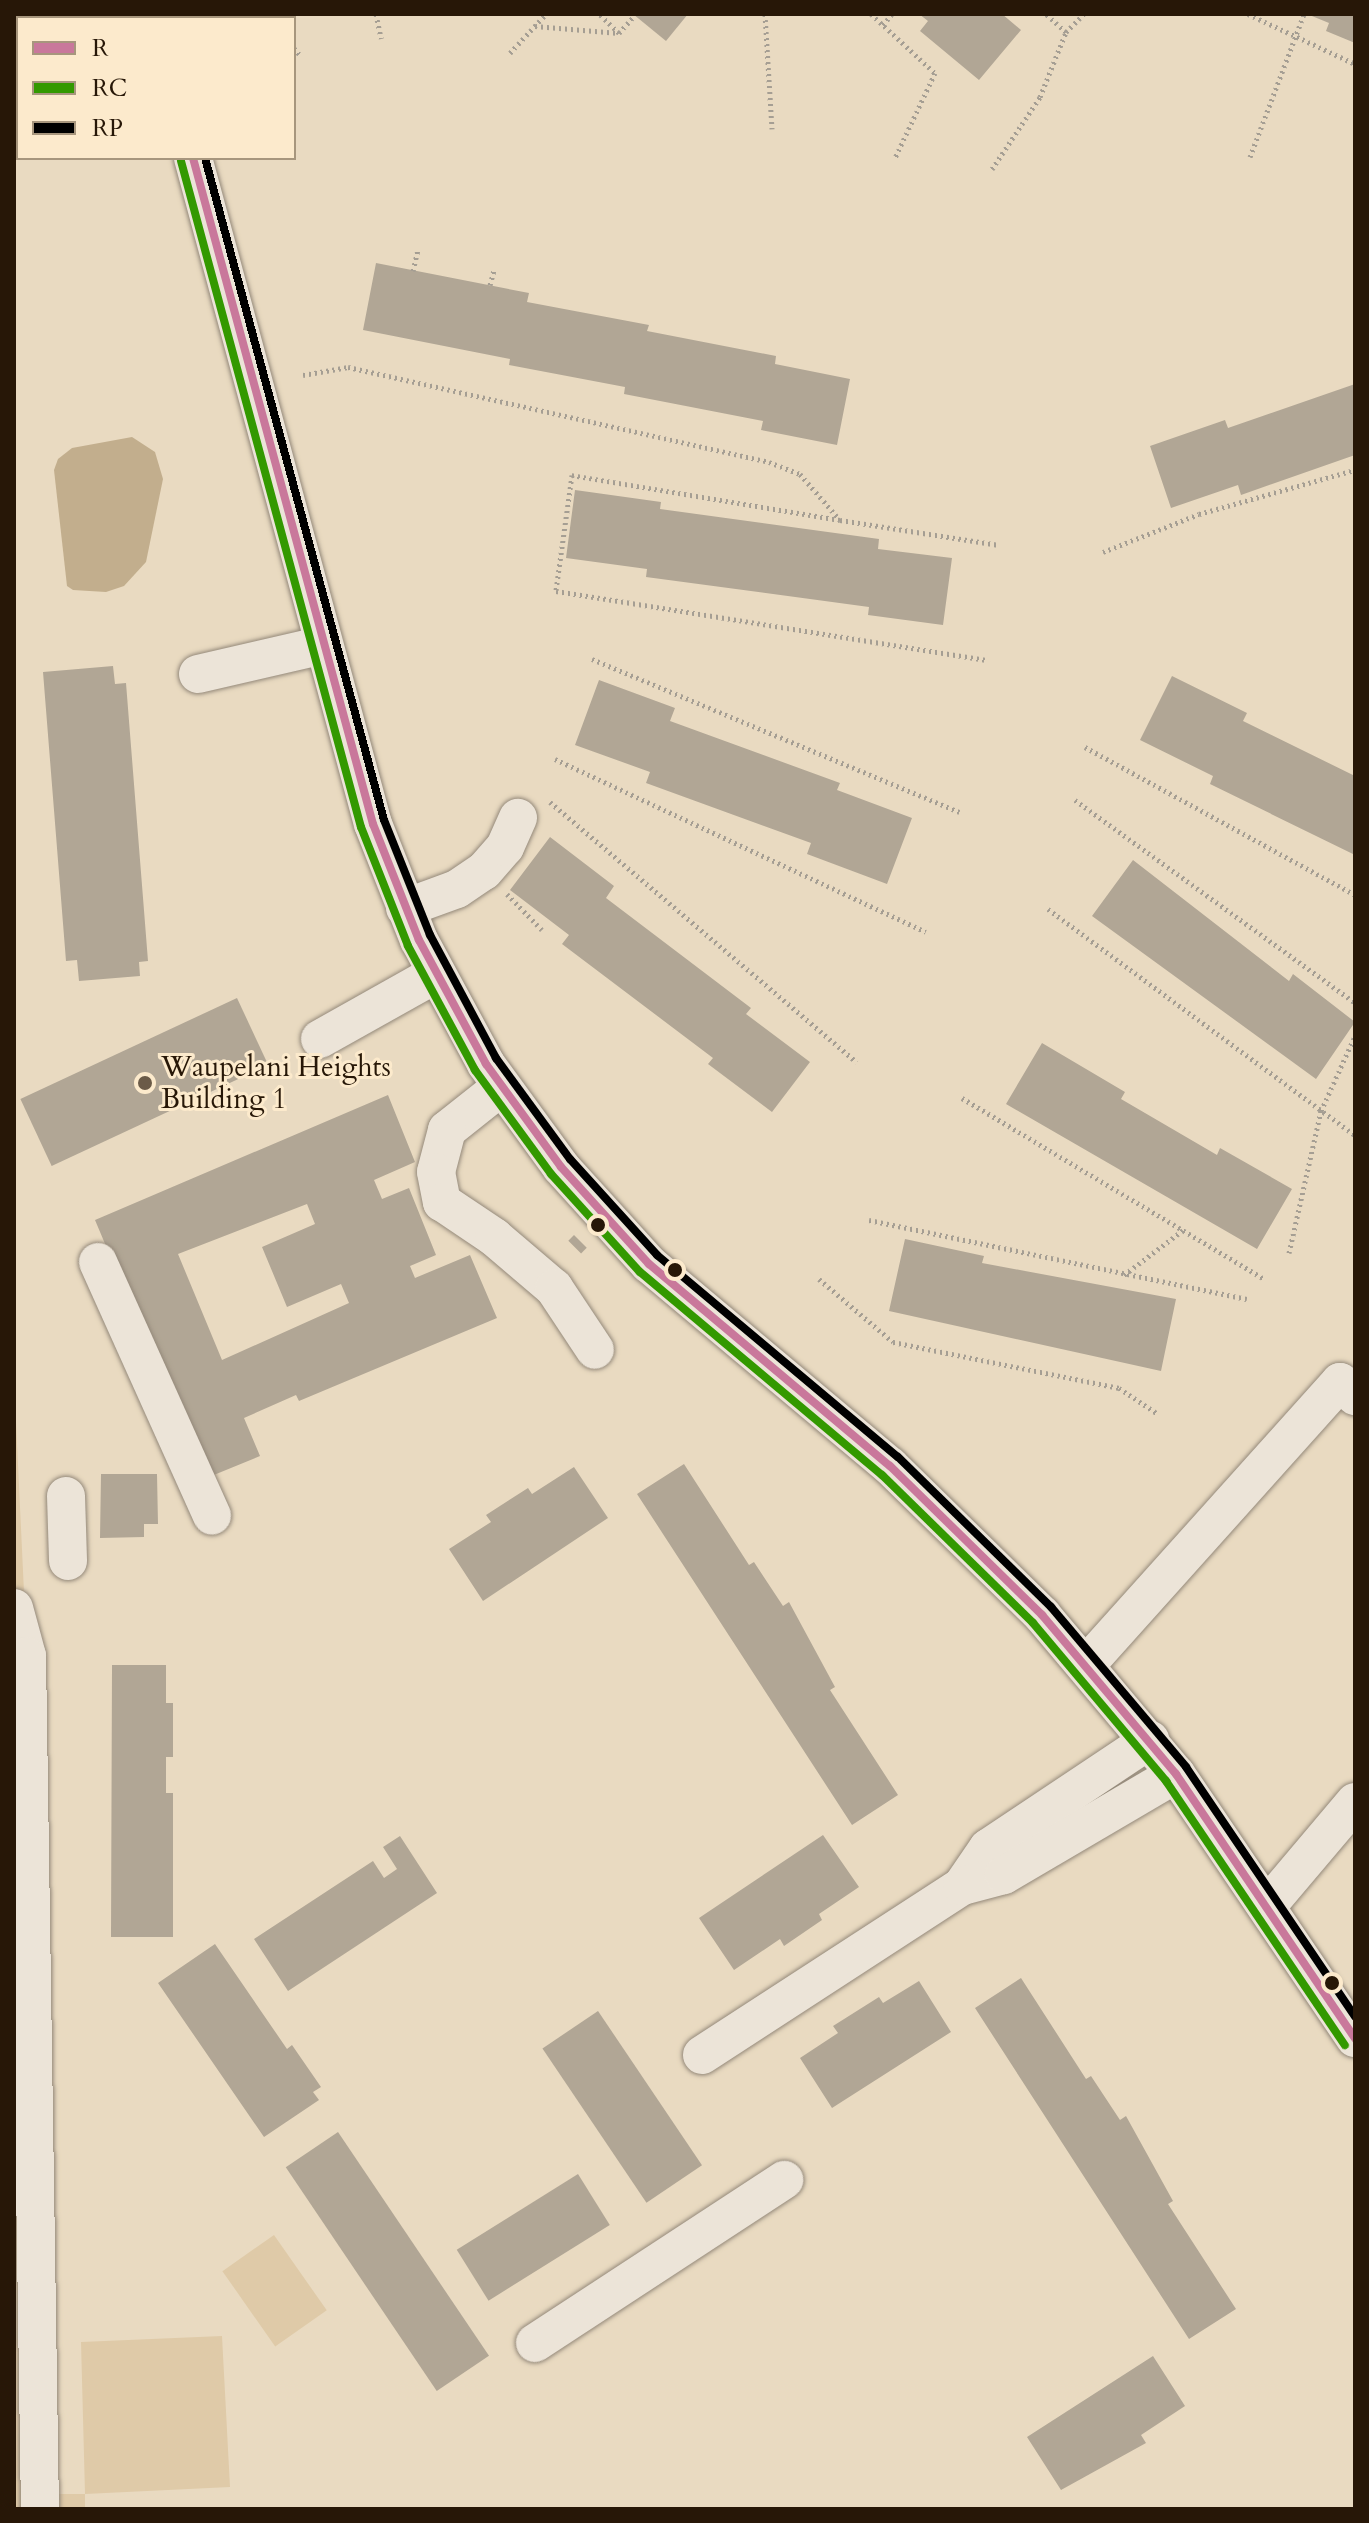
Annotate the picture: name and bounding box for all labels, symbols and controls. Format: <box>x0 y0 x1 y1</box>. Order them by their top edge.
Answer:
legend <box>16 16 296 160</box>
text: R <box>92 32 109 65</box>
text: RC <box>92 72 127 105</box>
text: RP <box>92 112 123 145</box>
place label: Waupelani Heights Building 1 <box>161 1050 391 1116</box>
marker: Waupelani Heights Building 1 <box>136 1074 154 1092</box>
unlabelled marker <box>590 1217 606 1233</box>
unlabelled marker <box>667 1262 683 1278</box>
unlabelled marker <box>1324 1975 1340 1991</box>

